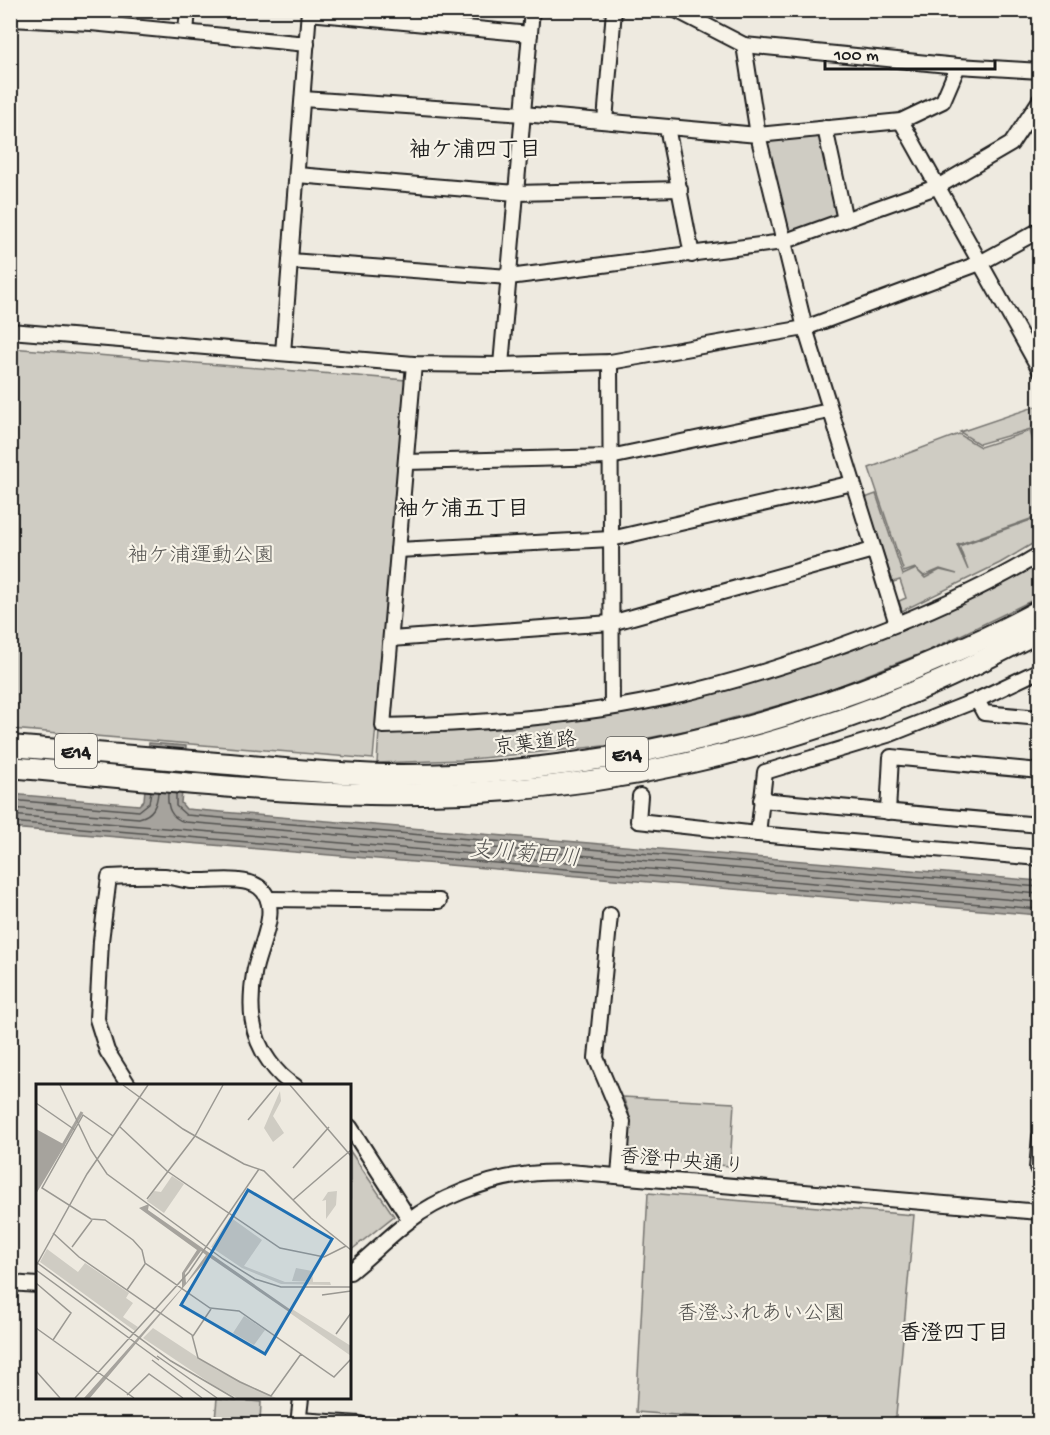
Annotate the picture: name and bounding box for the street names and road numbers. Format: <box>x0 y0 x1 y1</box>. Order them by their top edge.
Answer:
street label: 京葉道路 <box>492 727 578 762</box>
road number: E14 <box>55 734 97 768</box>
road number: E14 <box>606 737 648 771</box>
street label: 香澄中央通り <box>618 1144 746 1181</box>

